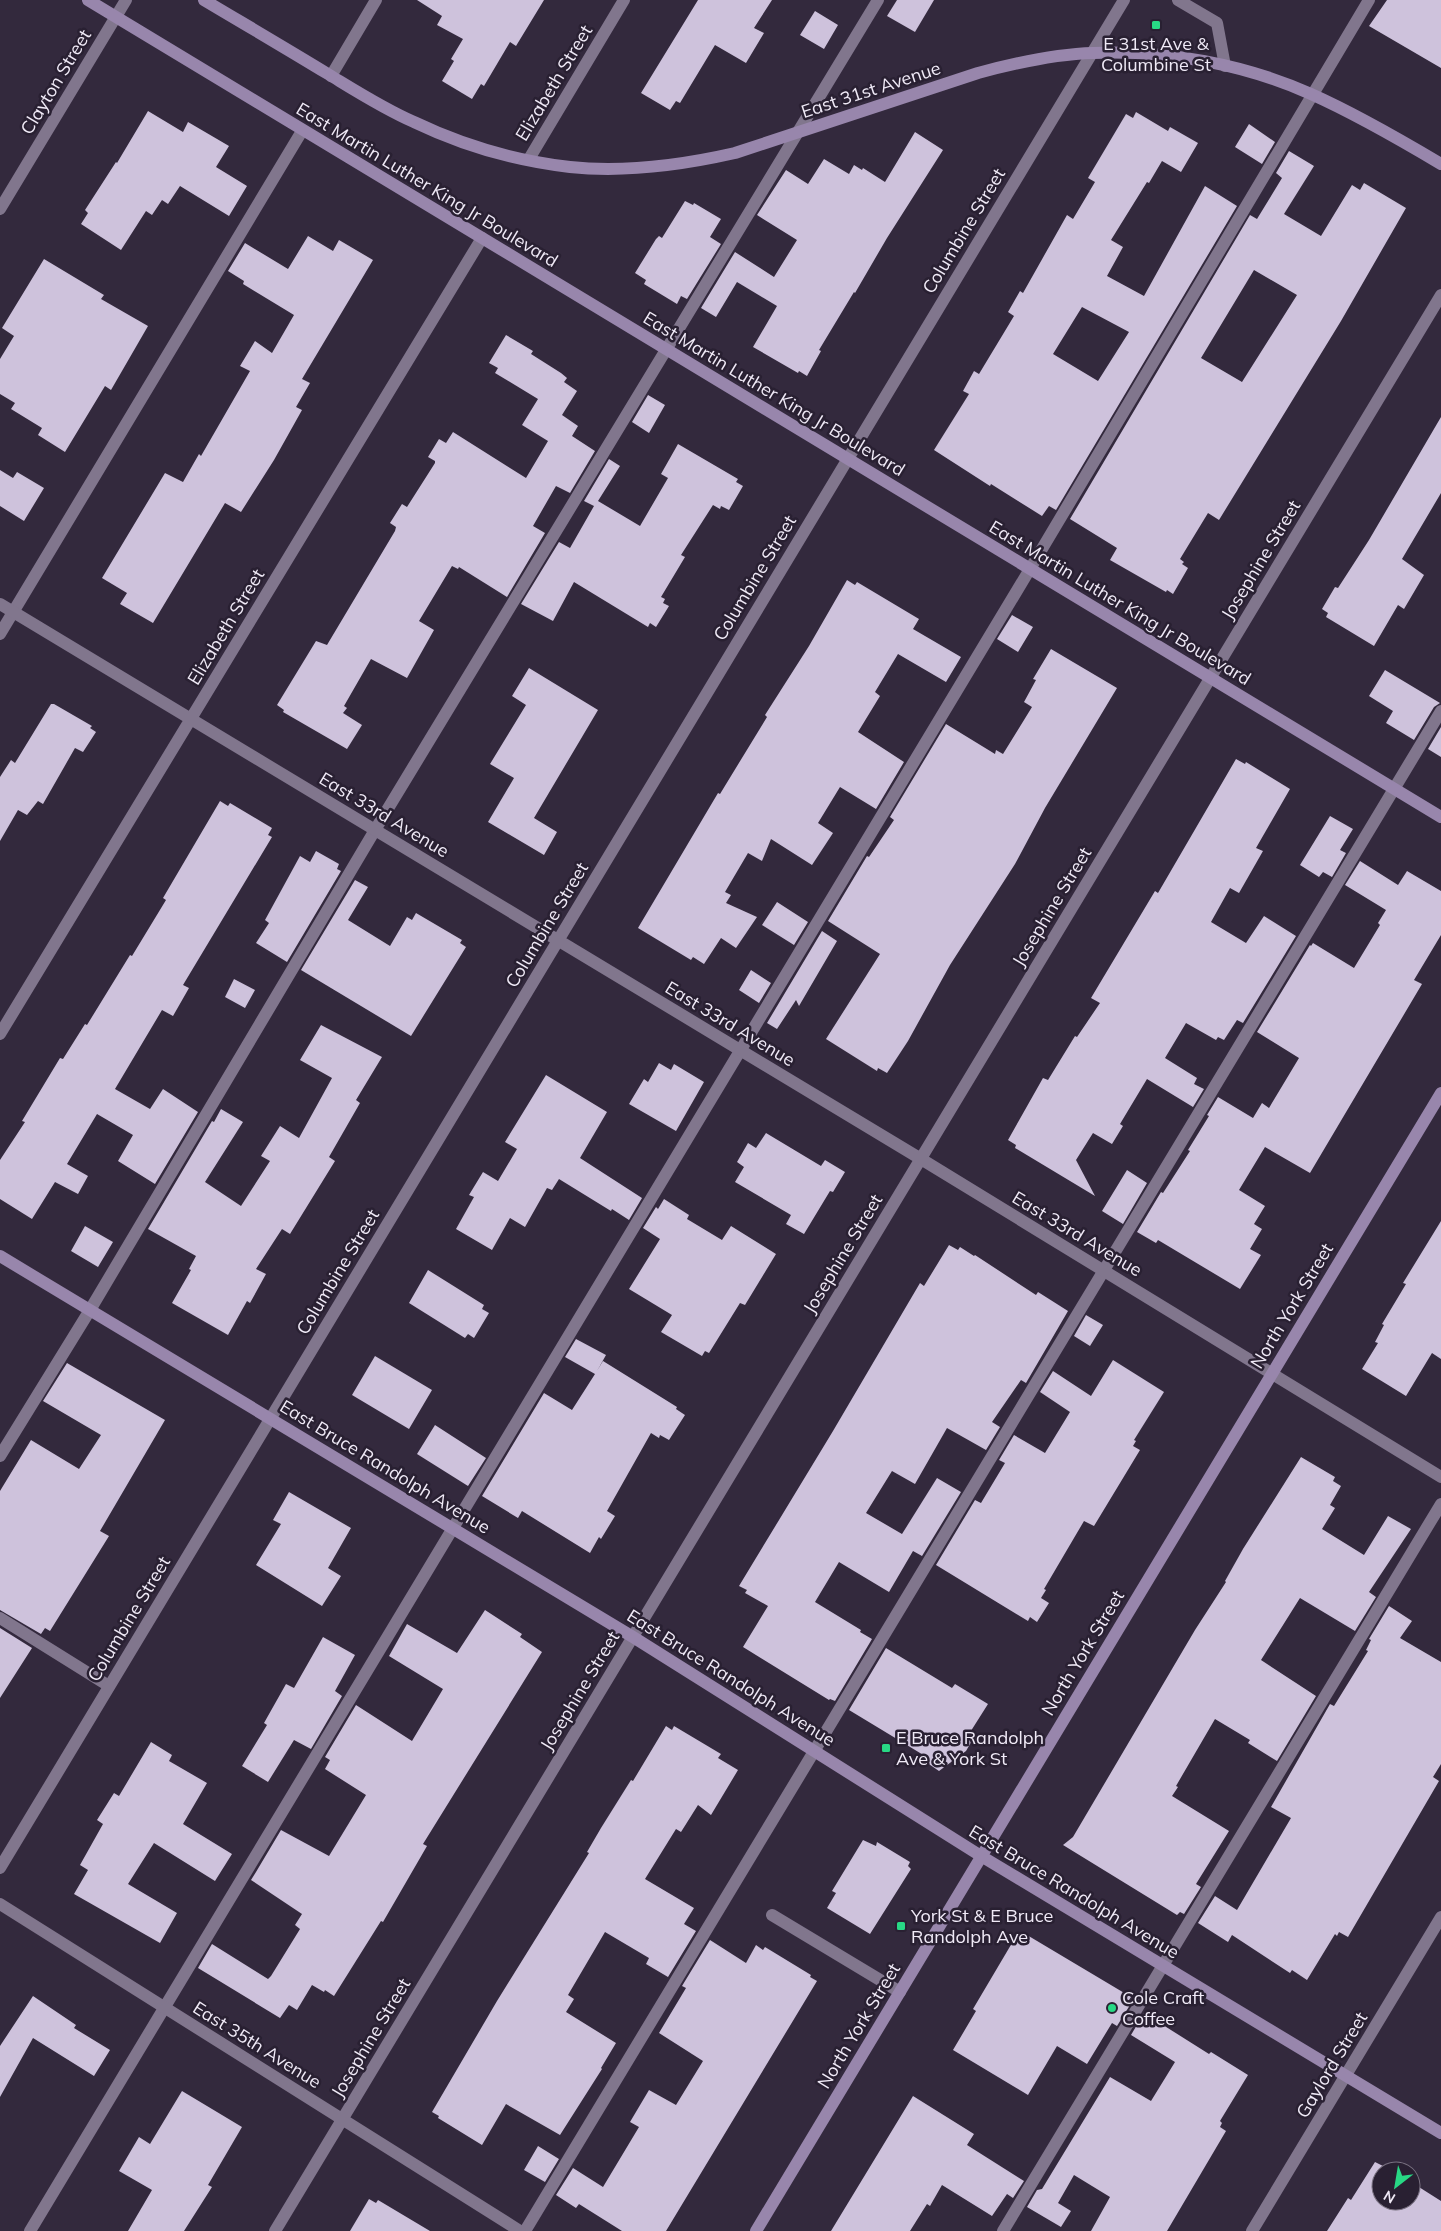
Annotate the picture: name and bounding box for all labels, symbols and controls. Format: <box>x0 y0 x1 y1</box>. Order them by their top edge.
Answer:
marker: E 31st Ave & Columbine St <box>1150 19 1162 31</box>
street label: Elizabeth Street <box>510 21 597 145</box>
street label: Clayton Street <box>15 25 96 138</box>
place label: E 31st Ave & Columbine St <box>1101 32 1211 76</box>
street label: East 31st Avenue <box>798 56 943 123</box>
street label: East Martin Luther King Jr Boulevard <box>292 97 562 272</box>
street label: Columbine Street <box>917 164 1010 298</box>
street label: East Martin Luther King Jr Boulevard <box>639 306 909 481</box>
street label: Josephine Street <box>1216 496 1305 624</box>
street label: Columbine Street <box>708 511 801 645</box>
street label: East Martin Luther King Jr Boulevard <box>985 515 1255 690</box>
street label: Elizabeth Street <box>182 565 269 689</box>
street label: East 33rd Avenue <box>315 767 453 862</box>
street label: Josephine Street <box>1007 843 1096 971</box>
street label: Columbine Street <box>500 858 593 992</box>
street label: East 33rd Avenue <box>661 976 799 1071</box>
street label: East 33rd Avenue <box>1008 1186 1146 1281</box>
street label: Josephine Street <box>798 1190 887 1318</box>
street label: Columbine Street <box>291 1205 384 1339</box>
street label: North York Street <box>1245 1239 1338 1373</box>
street label: East Bruce Randolph Avenue <box>276 1395 495 1539</box>
street label: Columbine Street <box>82 1552 175 1686</box>
street label: North York Street <box>1036 1586 1129 1720</box>
street label: East Bruce Randolph Avenue <box>623 1604 840 1751</box>
street label: Josephine Street <box>535 1627 624 1755</box>
place label: E Bruce Randolph Ave & York St <box>896 1726 1044 1770</box>
marker: E Bruce Randolph Ave & York St <box>880 1742 892 1754</box>
street label: East Bruce Randolph Avenue <box>965 1820 1184 1964</box>
place label: York St & E Bruce Randolph Ave <box>910 1904 1053 1948</box>
marker: York St & E Bruce Randolph Ave <box>895 1920 907 1932</box>
street label: North York Street <box>812 1959 905 2093</box>
street label: Josephine Street <box>326 1974 415 2102</box>
place label: Cole Craft Coffee <box>1122 1986 1204 2030</box>
street label: East 35th Avenue <box>189 1996 326 2093</box>
marker: Cole Craft Coffee <box>1106 2002 1118 2014</box>
street label: Gaylord Street <box>1291 2008 1372 2122</box>
north arrow <box>1371 2161 1421 2211</box>
text: N <box>1380 2187 1398 2208</box>

